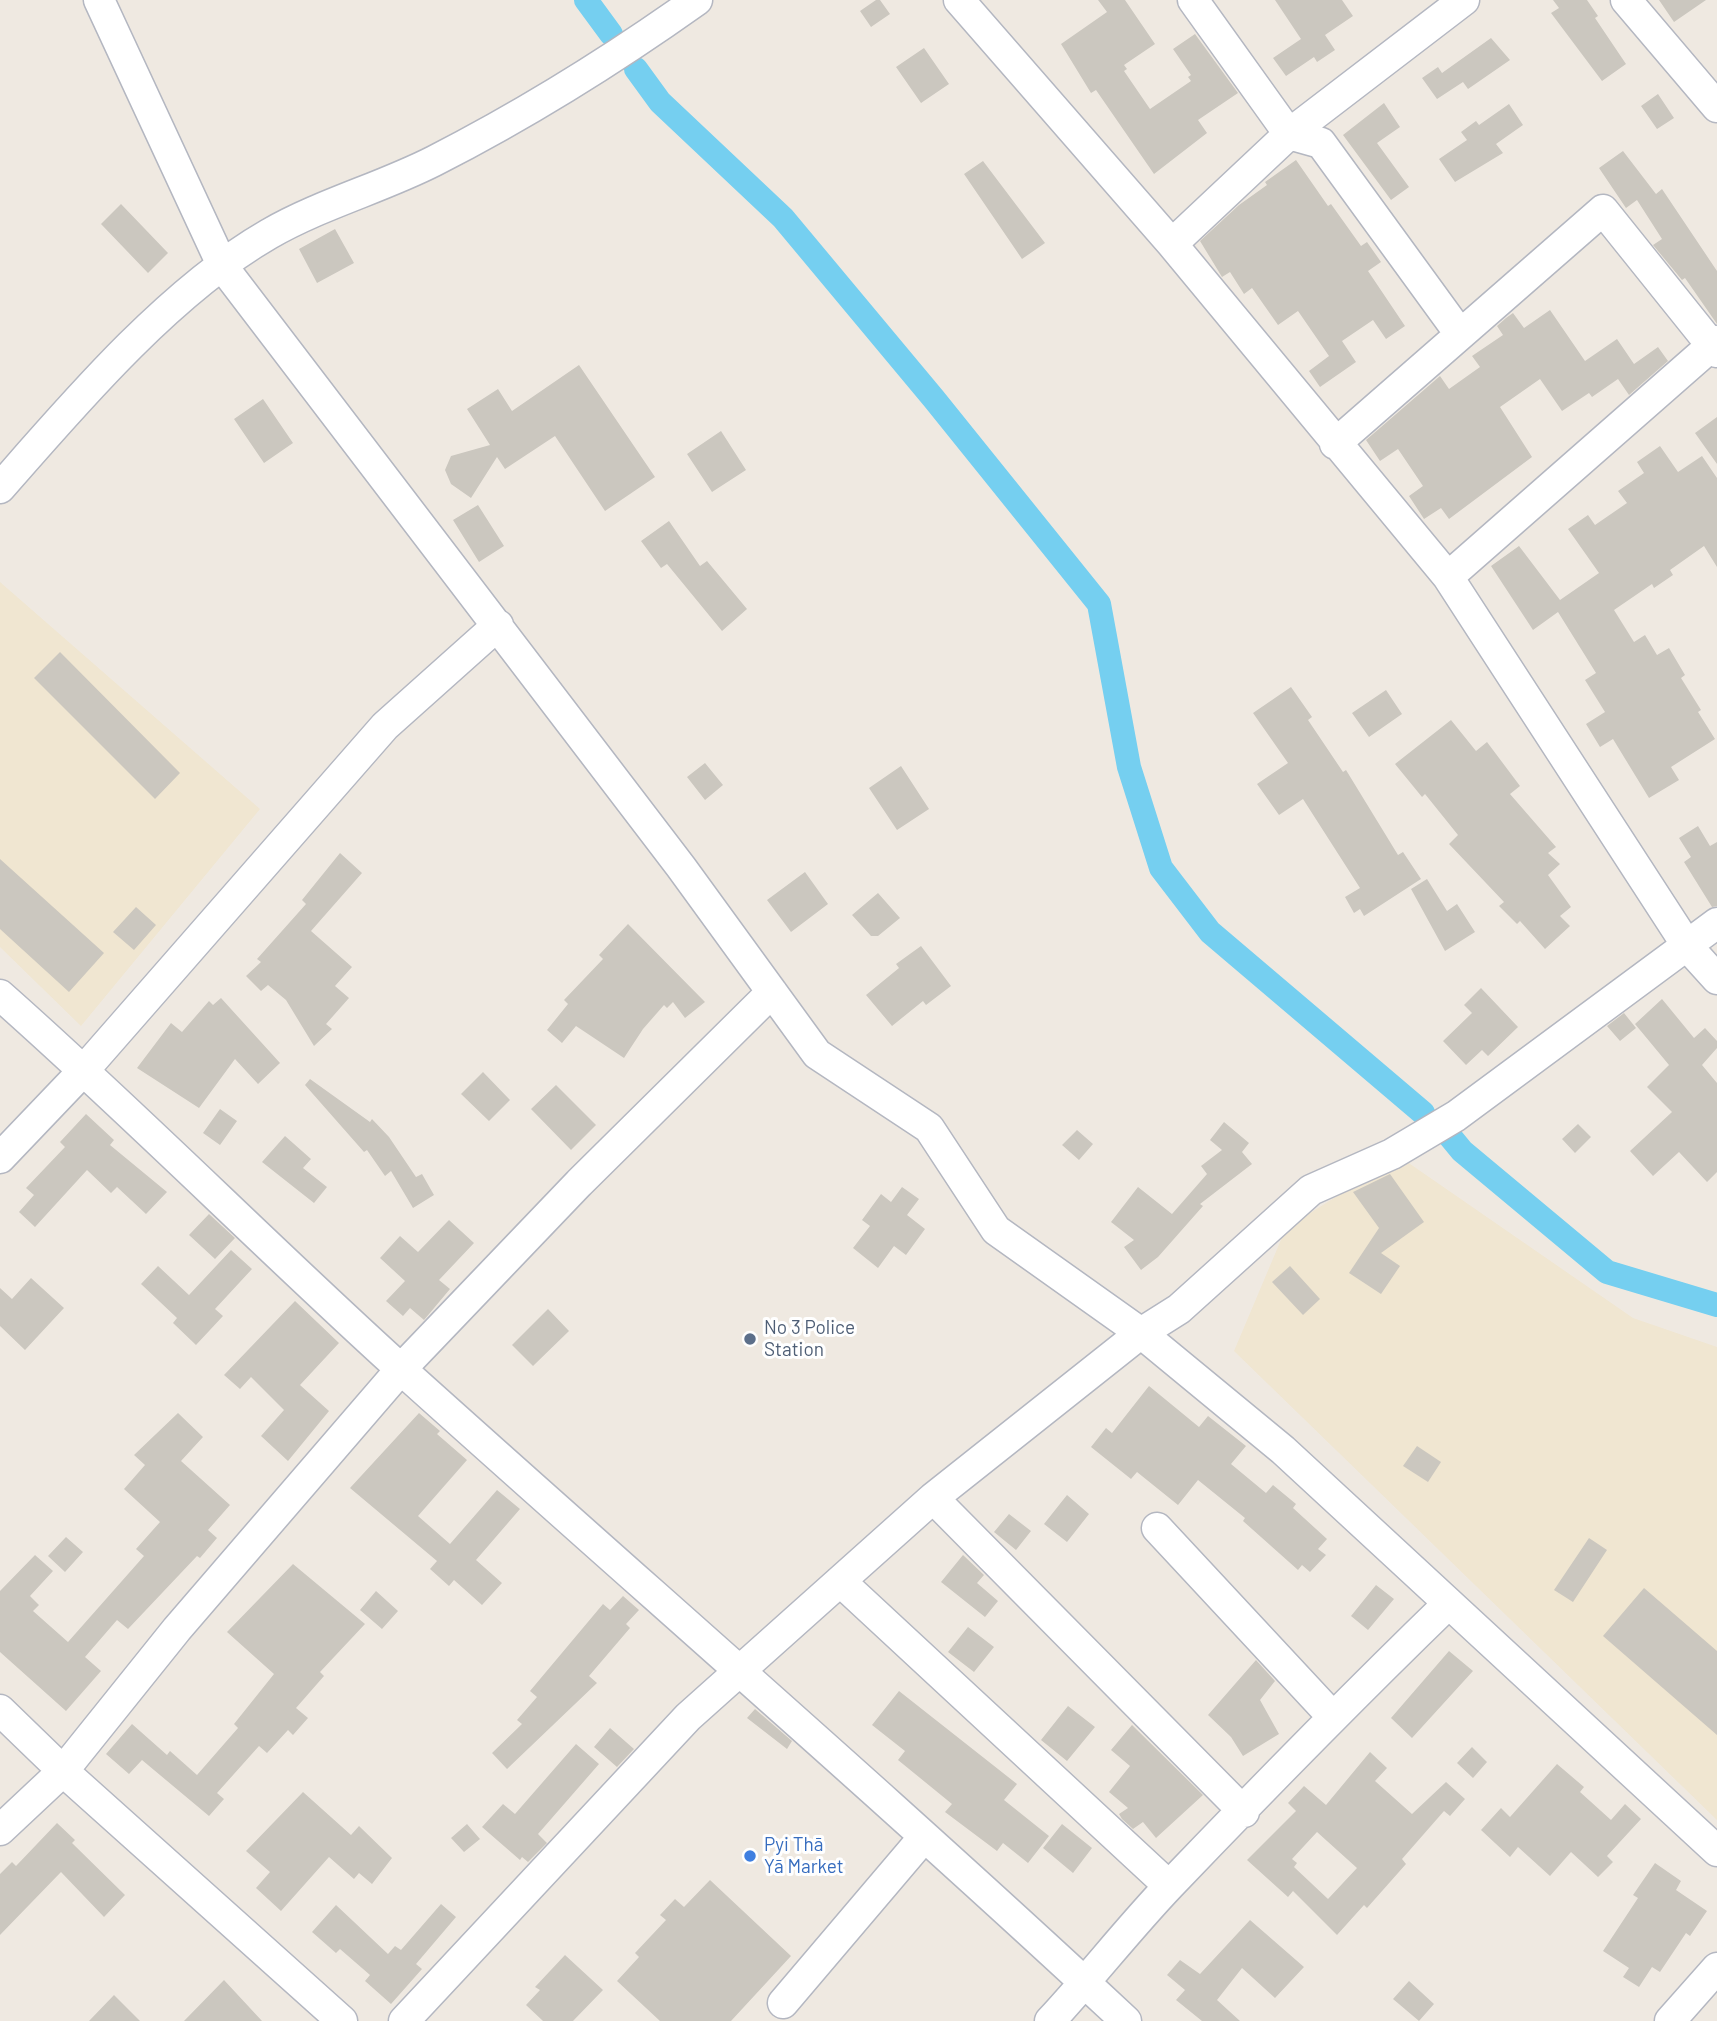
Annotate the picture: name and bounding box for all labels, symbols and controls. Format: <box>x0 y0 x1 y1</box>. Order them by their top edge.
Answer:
place label: No 3 Police Station <box>764 1317 855 1361</box>
marker: No 3 Police Station <box>742 1331 758 1347</box>
place label: Pyi Thā Yā Market <box>764 1834 844 1878</box>
marker: Pyi Thā Yā Market <box>742 1848 758 1864</box>

